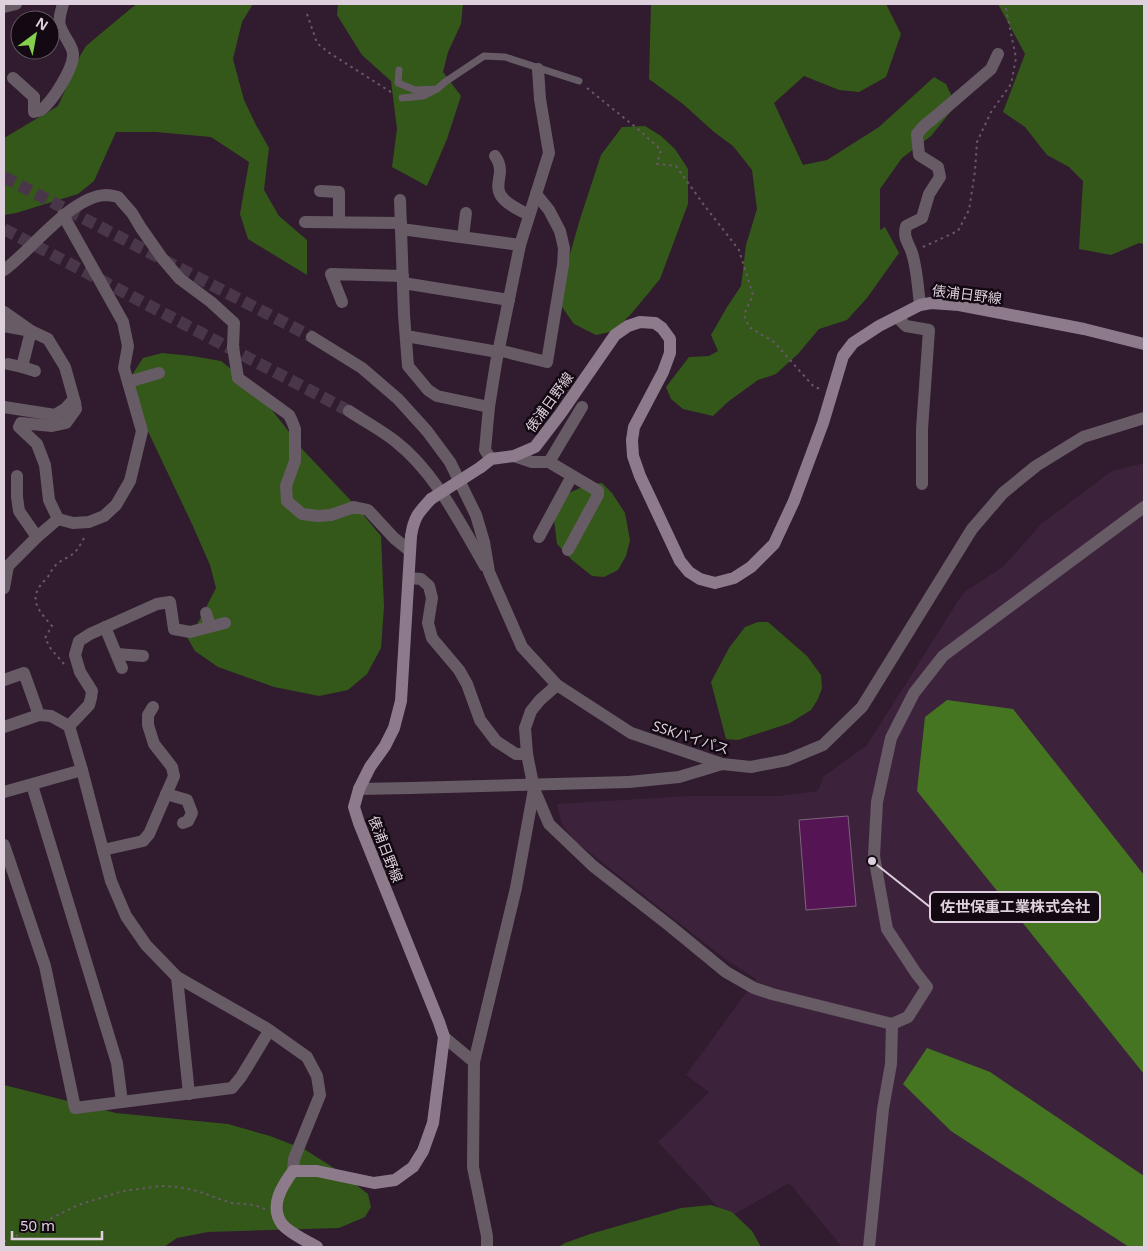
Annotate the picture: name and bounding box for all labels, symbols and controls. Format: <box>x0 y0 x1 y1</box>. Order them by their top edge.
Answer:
north arrow <box>10 10 60 60</box>
text: N <box>32 12 52 35</box>
street label: 俵浦日野線 <box>931 280 1003 308</box>
street label: 俵浦日野線 <box>521 368 577 436</box>
street label: SSKバイパス <box>650 716 732 758</box>
street label: 俵浦日野線 <box>365 813 407 885</box>
callout: 佐世保重工業株式会社 <box>930 892 1100 922</box>
text: 佐世保重工業株式会社 <box>940 896 1090 916</box>
scale bar <box>12 1208 102 1240</box>
text: 50 m <box>20 1215 55 1235</box>

